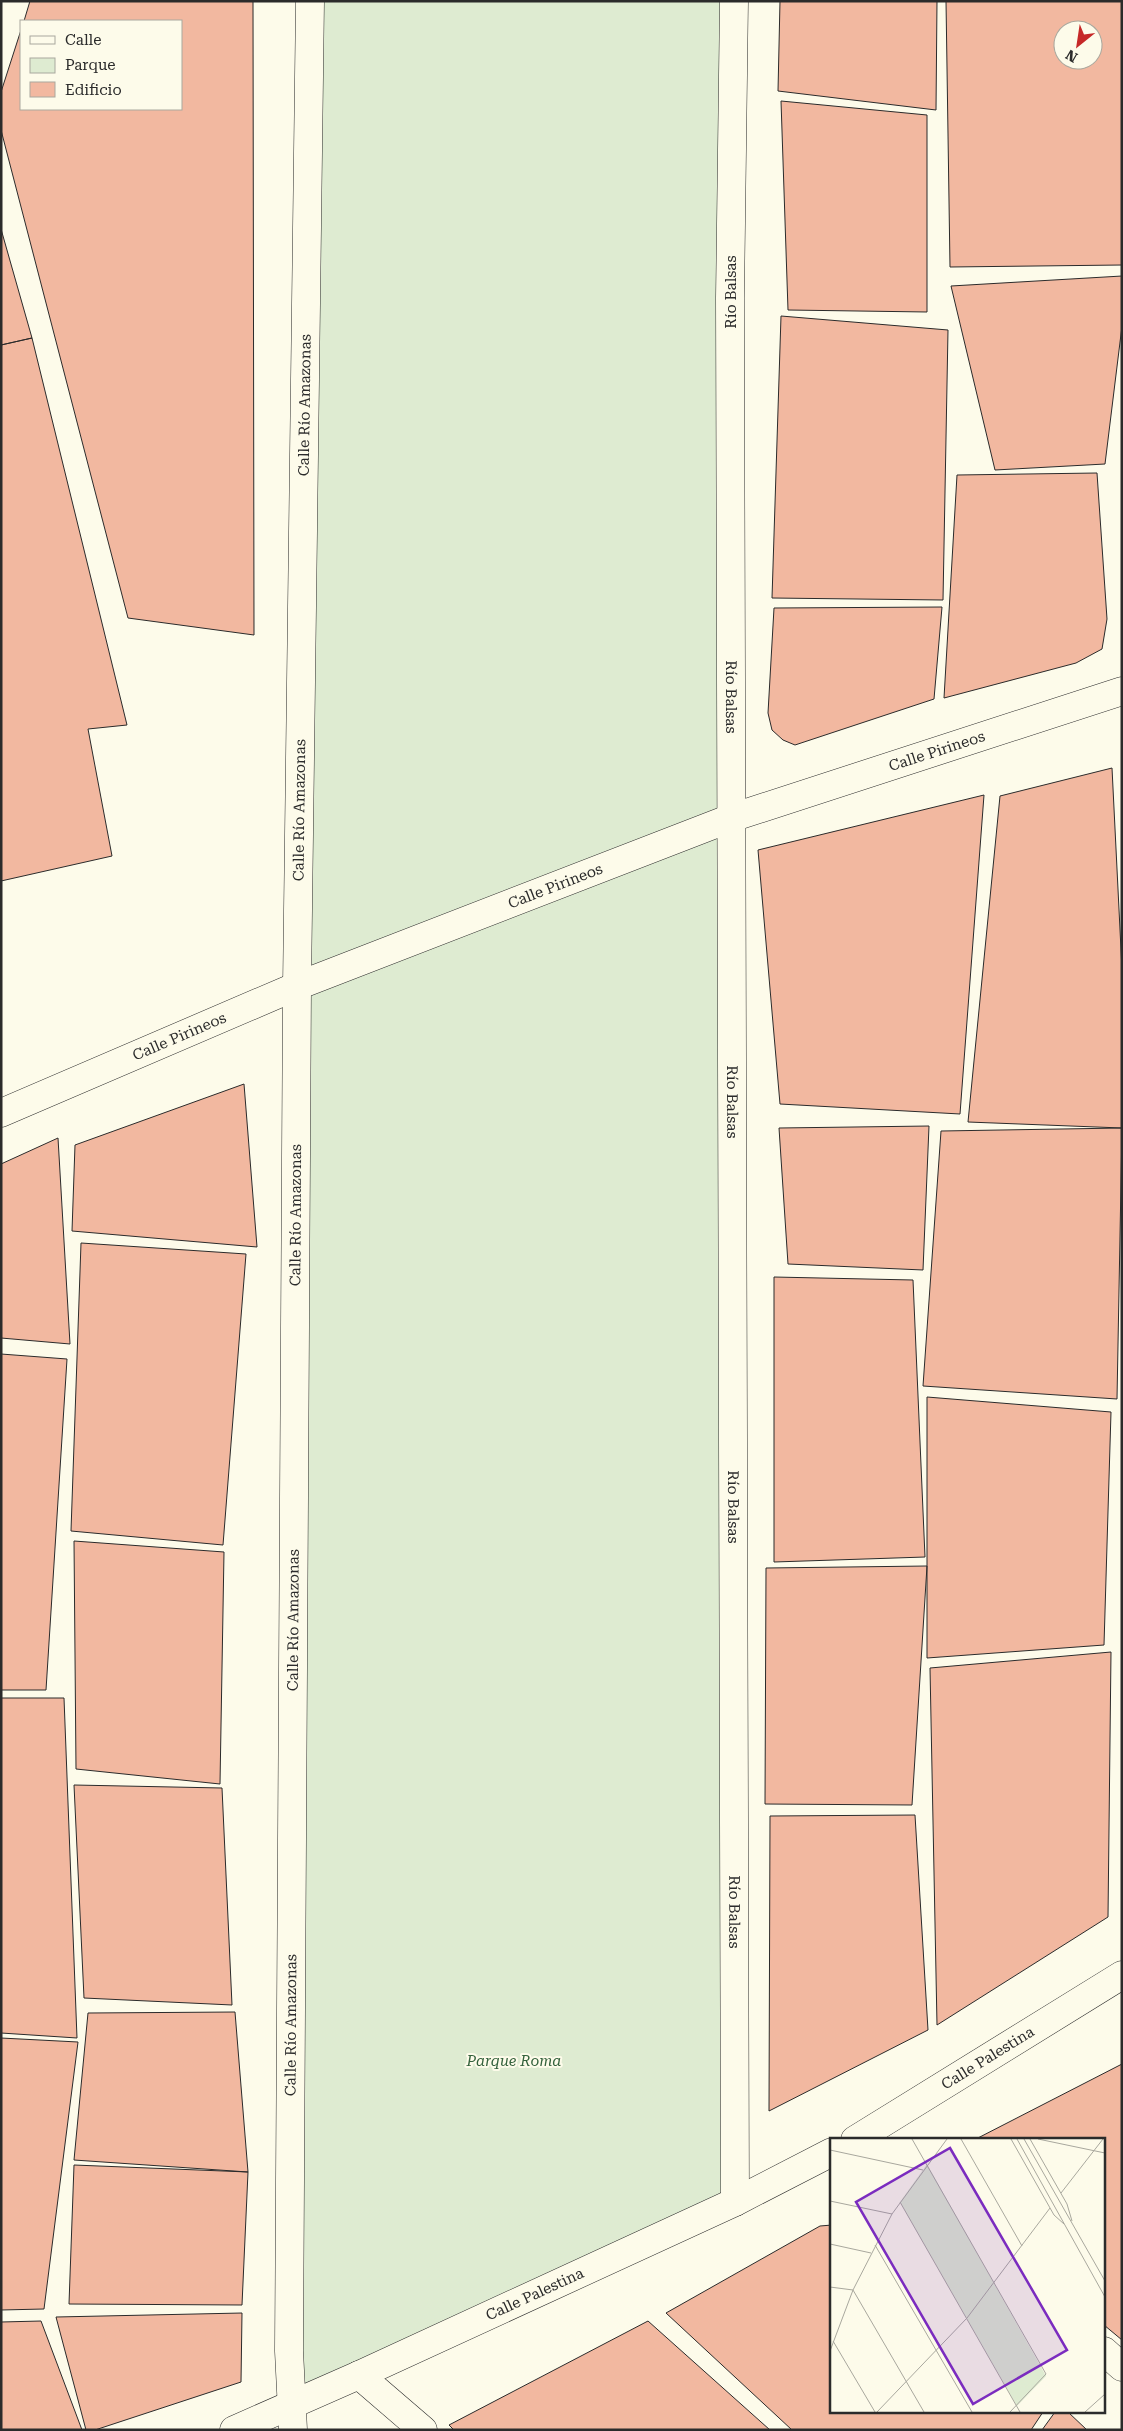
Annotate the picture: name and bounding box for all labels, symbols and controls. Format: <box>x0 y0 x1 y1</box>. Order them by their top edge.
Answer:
legend <box>20 20 182 110</box>
north arrow <box>1053 20 1103 70</box>
text: Calle <box>65 31 101 49</box>
text: N <box>1063 47 1080 66</box>
text: Parque <box>65 56 116 74</box>
text: Edificio <box>65 81 122 99</box>
street label: Río Balsas <box>722 255 740 329</box>
street label: Calle Río Amazonas <box>295 334 315 476</box>
street label: Río Balsas <box>722 660 740 734</box>
street label: Calle Pirineos <box>887 727 987 775</box>
street label: Calle Río Amazonas <box>289 739 309 881</box>
street label: Calle Pirineos <box>505 860 605 912</box>
street label: Calle Pirineos <box>130 1009 229 1065</box>
street label: Río Balsas <box>723 1065 741 1139</box>
street label: Calle Río Amazonas <box>286 1144 305 1286</box>
street label: Río Balsas <box>724 1470 742 1544</box>
street label: Calle Río Amazonas <box>284 1549 303 1691</box>
street label: Río Balsas <box>725 1875 743 1949</box>
street label: Calle Río Amazonas <box>281 1954 300 2096</box>
street label: Calle Palestina <box>938 2023 1037 2093</box>
park label: Parque Roma <box>466 2052 561 2070</box>
inset map <box>830 2138 1106 2414</box>
street label: Calle Palestina <box>483 2264 587 2324</box>

